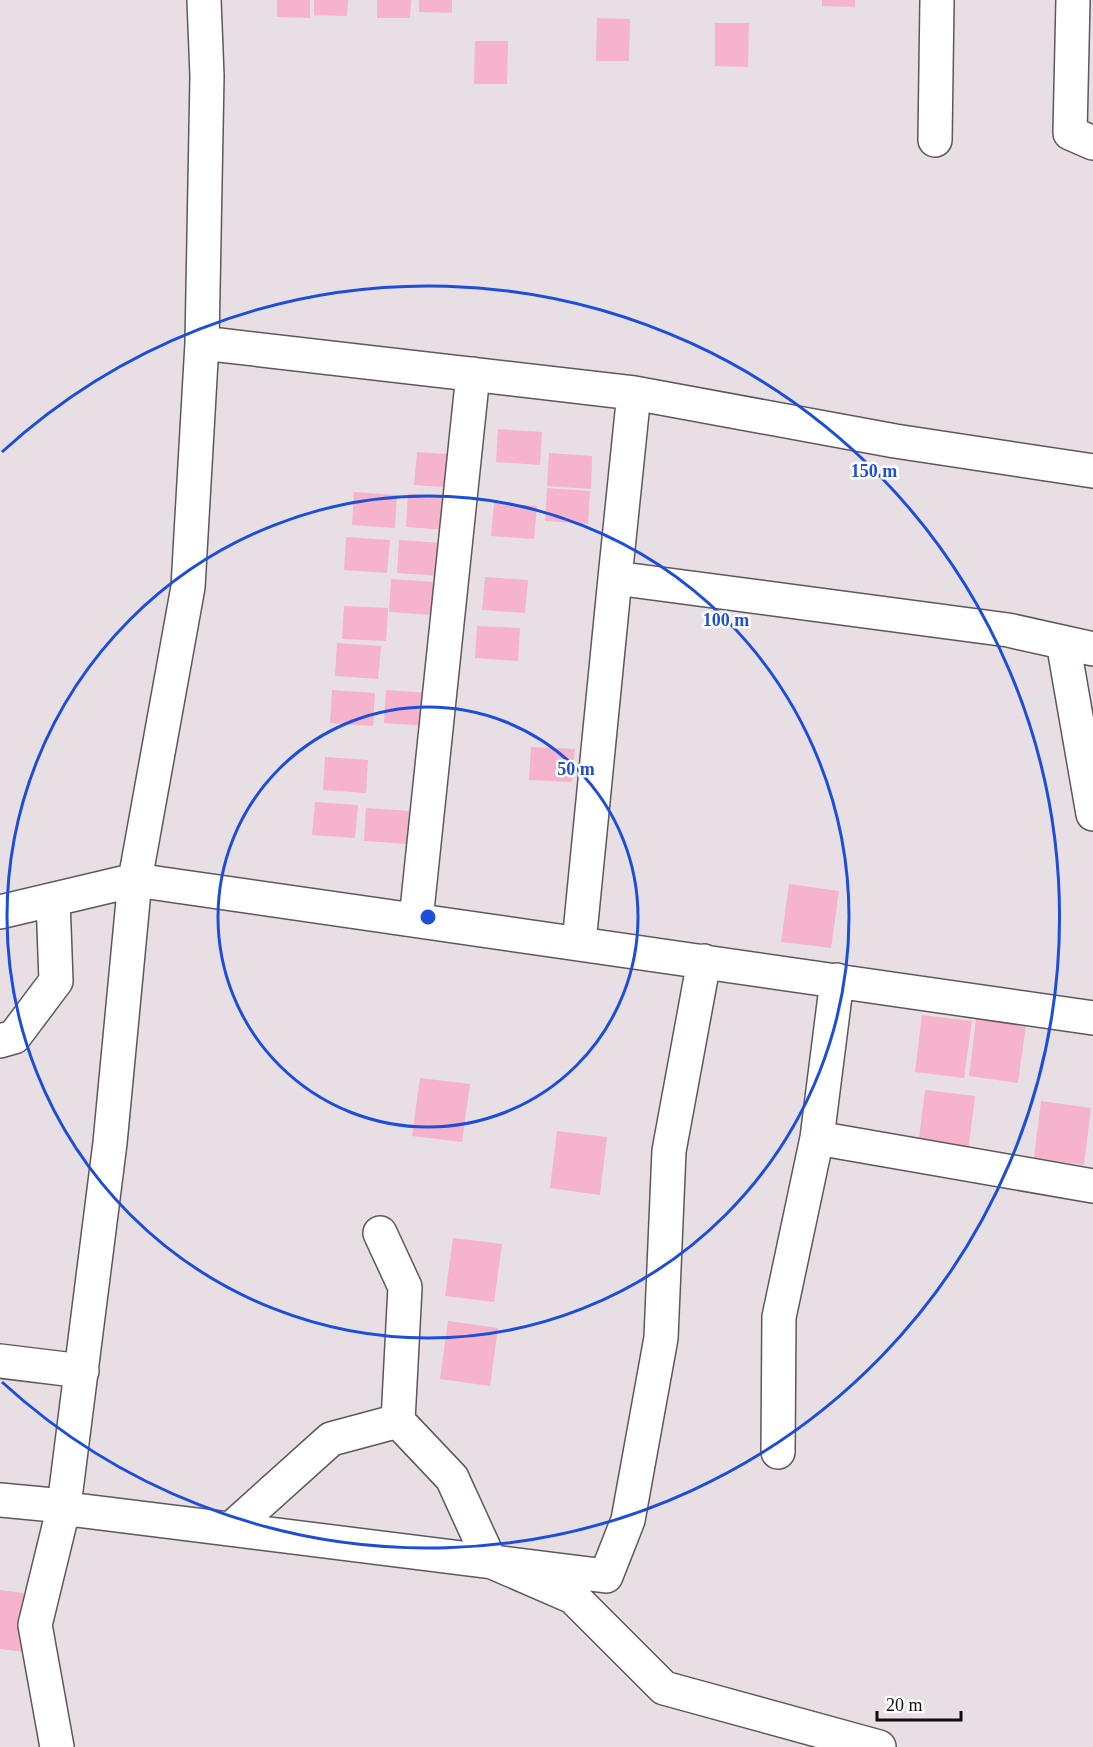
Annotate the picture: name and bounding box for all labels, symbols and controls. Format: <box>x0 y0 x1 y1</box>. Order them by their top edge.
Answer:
text: 150 m <box>851 461 897 481</box>
text: 100 m <box>703 610 749 630</box>
text: 50 m <box>557 759 595 779</box>
centre of rings <box>418 907 438 927</box>
scale bar <box>877 1684 961 1722</box>
text: 20 m <box>886 1695 923 1715</box>

